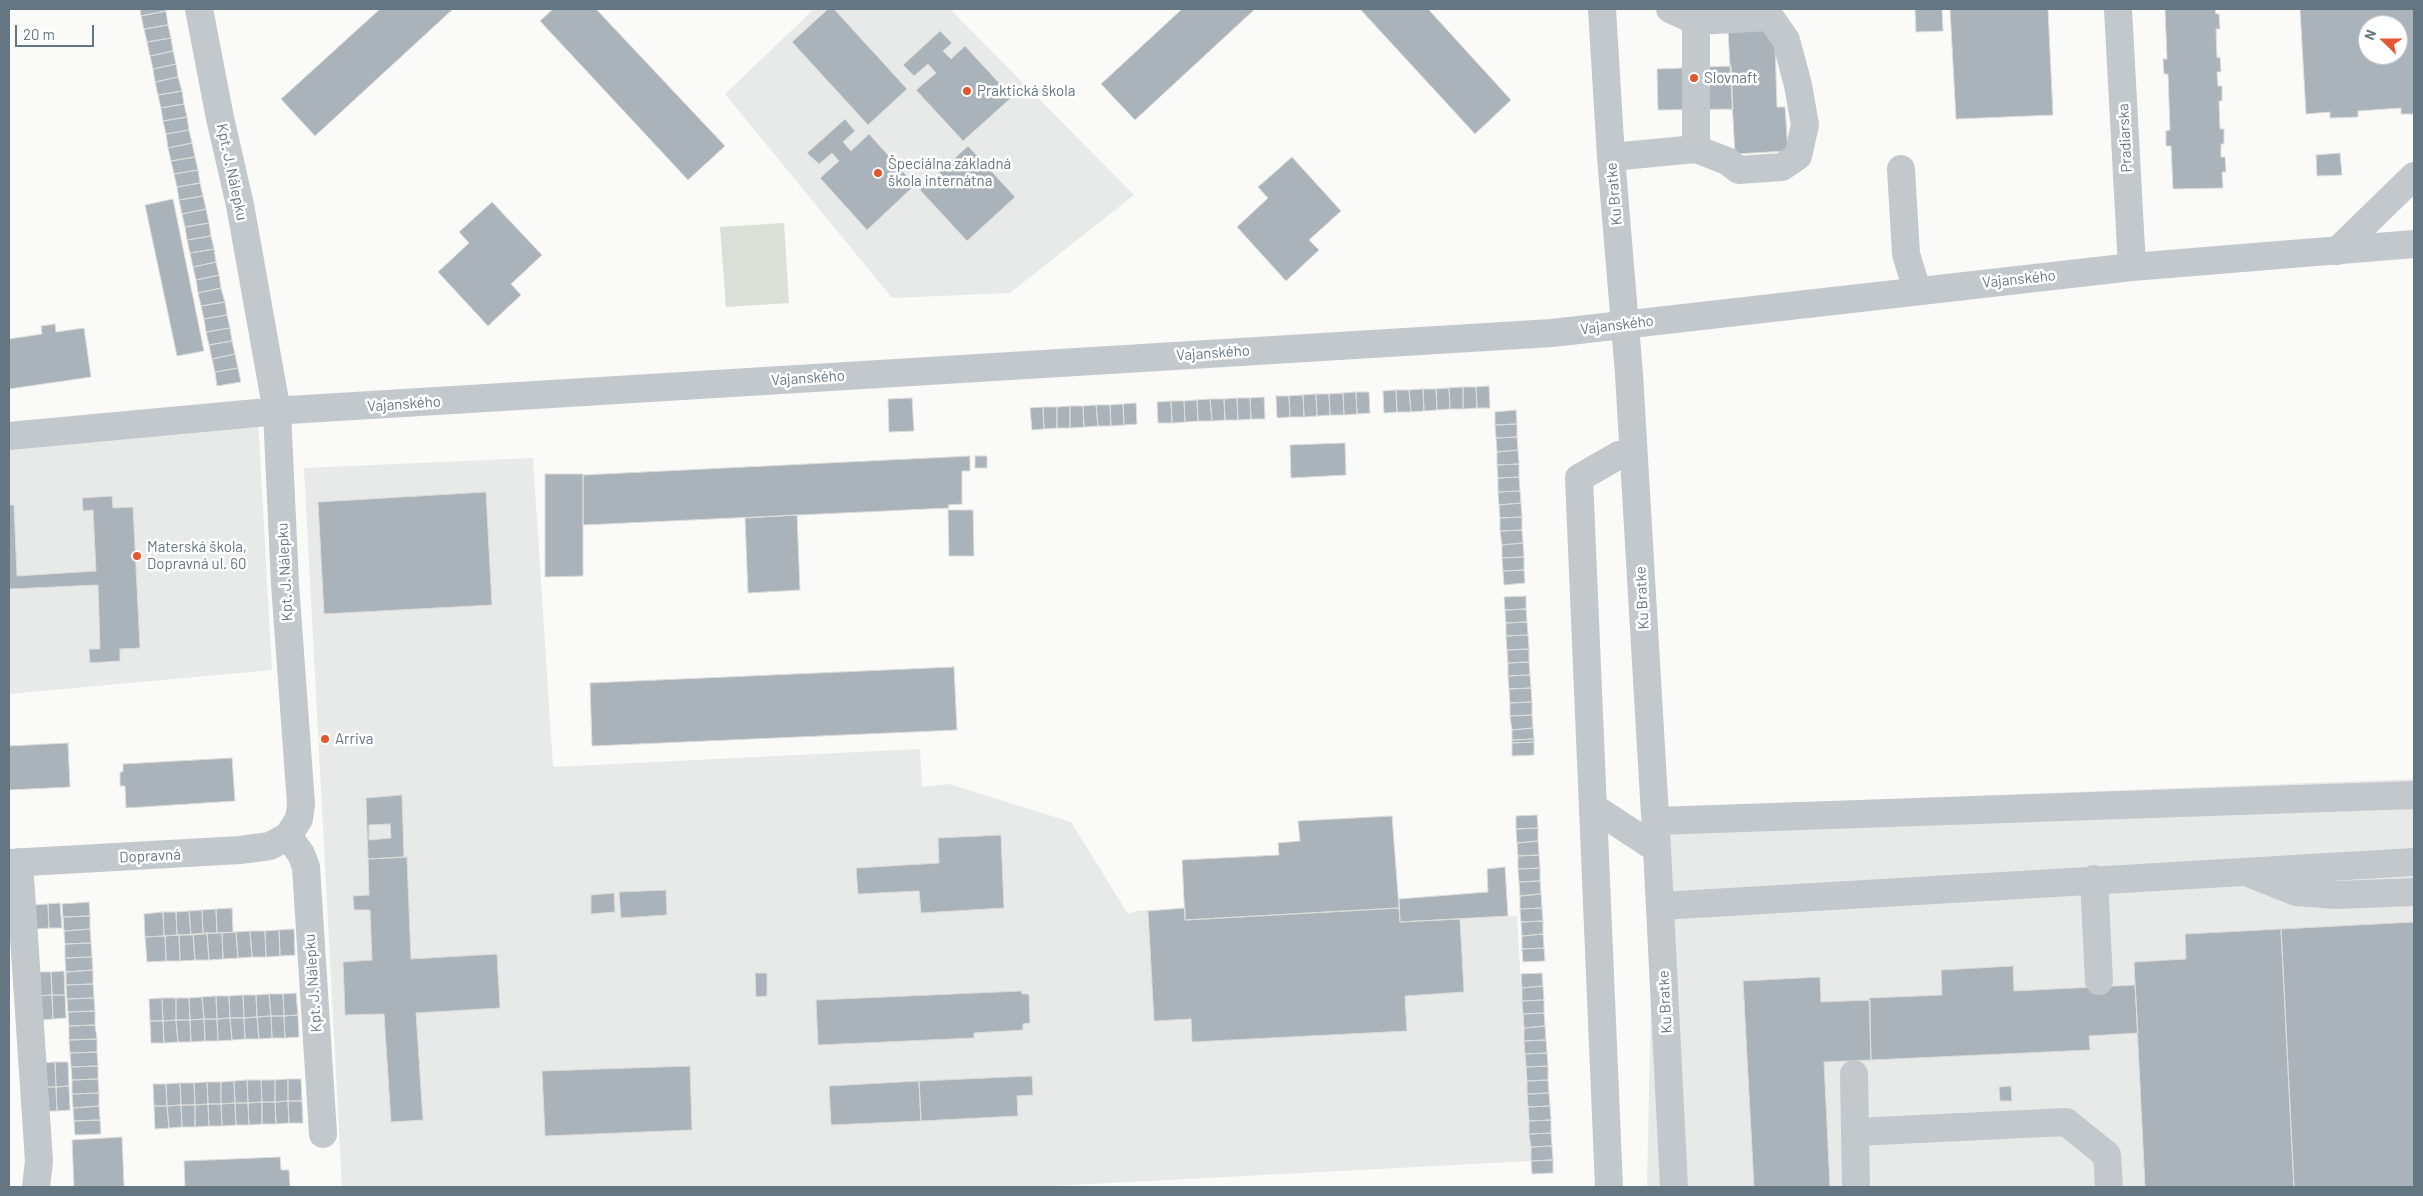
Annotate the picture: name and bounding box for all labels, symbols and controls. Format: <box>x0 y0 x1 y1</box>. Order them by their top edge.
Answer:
scale bar <box>18 15 96 47</box>
north arrow <box>2358 15 2408 65</box>
text: 20 m <box>23 25 55 43</box>
text: N <box>2360 27 2379 42</box>
place label: Slovnaft <box>1704 69 1758 87</box>
marker: Slovnaft <box>1688 72 1700 84</box>
place label: Praktická škola <box>977 82 1075 100</box>
marker: Praktická škola <box>961 85 973 97</box>
street label: Pradiarska <box>2114 103 2136 173</box>
street label: Kpt. J. Nálepku <box>213 122 251 222</box>
place label: Špeciálna základná škola internátna <box>888 155 1011 190</box>
street label: Ku Bratke <box>1602 162 1626 226</box>
marker: Špeciálna základná škola internátna <box>872 167 884 179</box>
street label: Vajanského <box>1981 266 2057 292</box>
street label: Vajanského <box>1579 312 1655 338</box>
street label: Vajanského <box>1176 341 1250 365</box>
street label: Vajanského <box>771 366 845 390</box>
street label: Vajanského <box>367 392 441 416</box>
street label: Kpt. J. Nálepku <box>273 522 297 622</box>
place label: Materská škola, Dopravná ul. 60 <box>147 538 247 573</box>
marker: Materská škola, Dopravná ul. 60 <box>131 550 143 562</box>
street label: Ku Bratke <box>1631 566 1653 630</box>
place label: Arriva <box>335 730 373 748</box>
marker: Arriva <box>319 733 331 745</box>
street label: Dopravná <box>119 845 181 867</box>
street label: Kpt. J. Nálepku <box>301 933 325 1033</box>
street label: Ku Bratke <box>1654 970 1676 1034</box>

